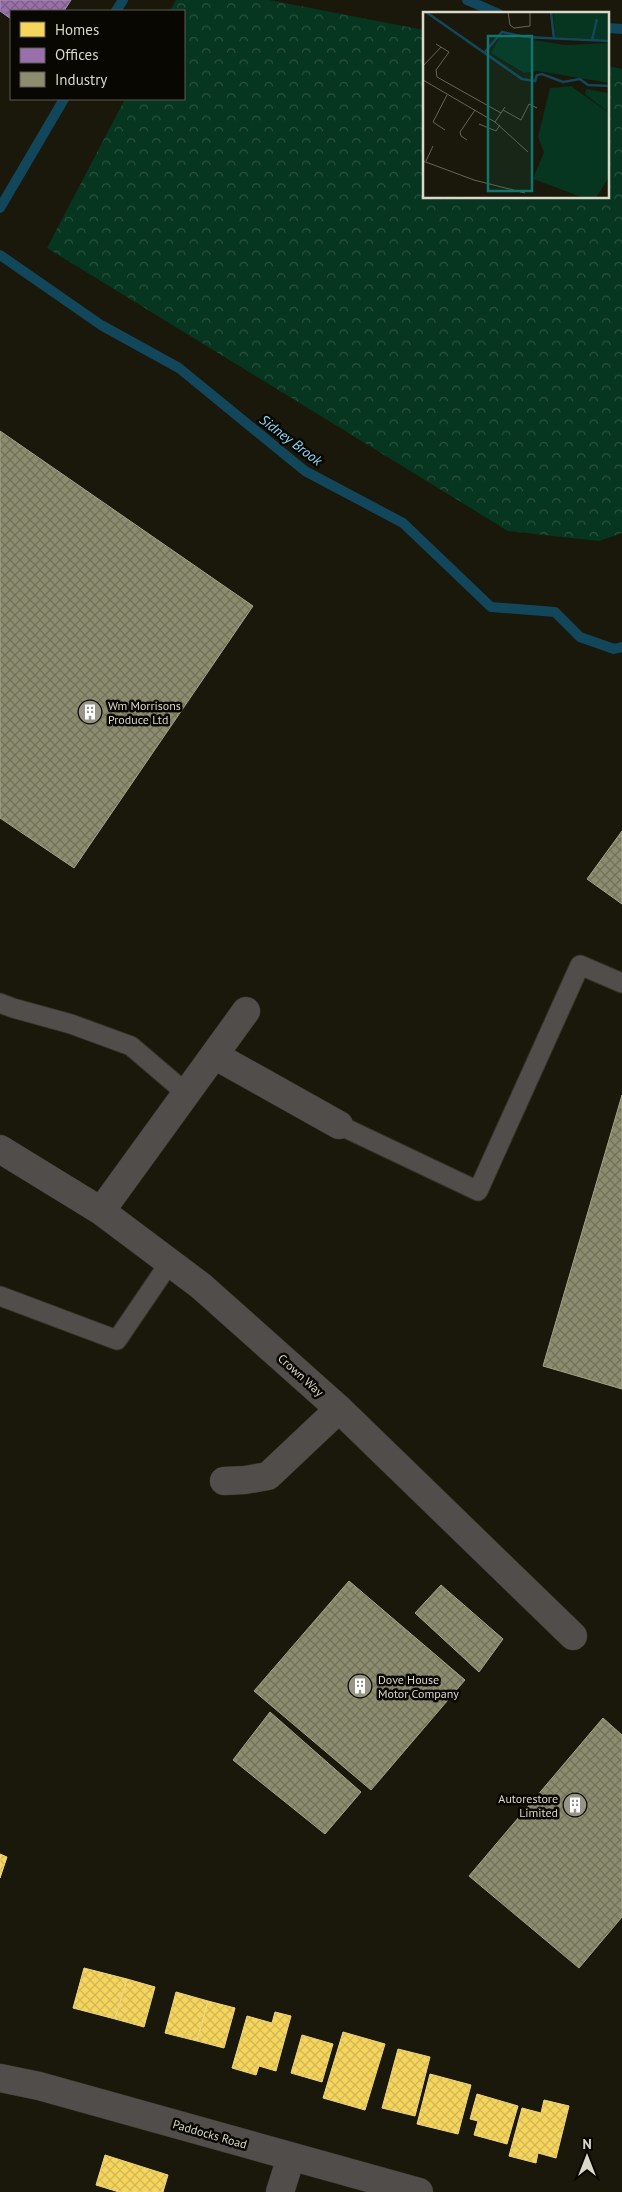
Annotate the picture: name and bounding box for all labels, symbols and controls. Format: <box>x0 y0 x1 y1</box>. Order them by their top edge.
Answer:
legend <box>10 10 185 100</box>
inset map <box>423 12 610 199</box>
text: Homes <box>55 20 99 39</box>
text: Offices <box>55 45 99 64</box>
text: Industry <box>55 70 107 89</box>
water label: Sidney Brook <box>256 411 326 470</box>
place label: Wm Morrisons Produce Ltd <box>108 698 181 727</box>
building icon: Wm Morrisons Produce Ltd <box>77 699 103 725</box>
street label: Crown Way <box>275 1351 327 1400</box>
place label: Dove House Motor Company <box>378 1672 459 1701</box>
building icon: Dove House Motor Company <box>347 1673 373 1699</box>
place label: Autorestore Limited <box>498 1791 558 1820</box>
building icon: Autorestore Limited <box>562 1792 588 1818</box>
street label: Paddocks Road <box>171 2116 249 2152</box>
north arrow <box>562 2132 612 2182</box>
text: N <box>582 2135 592 2153</box>

